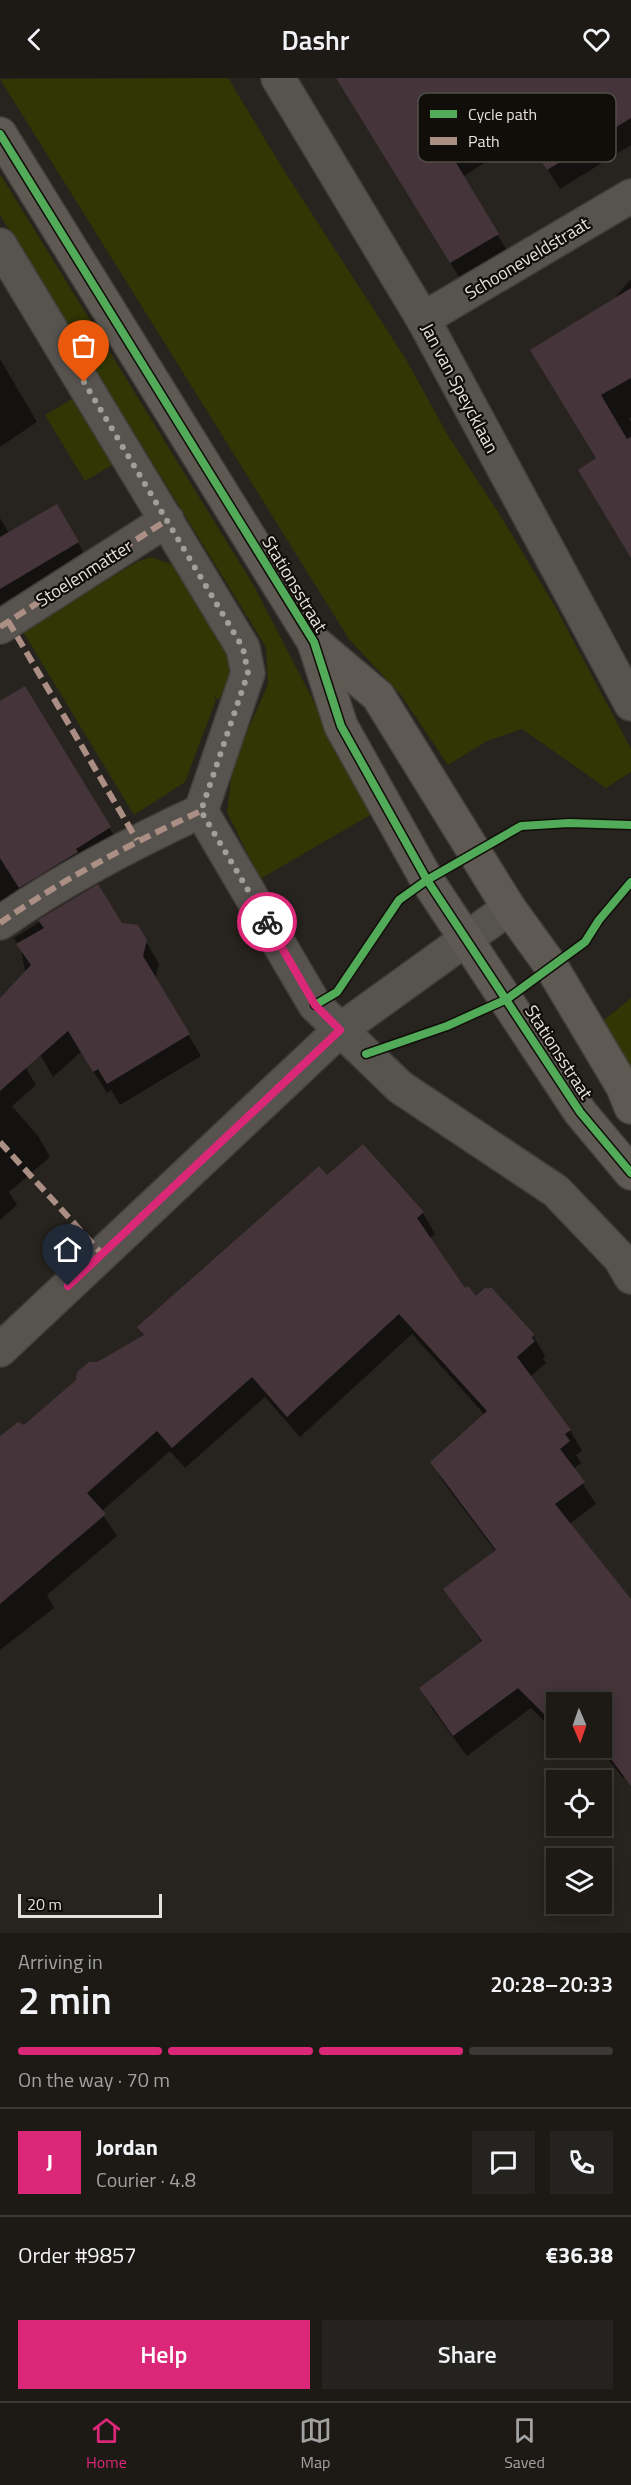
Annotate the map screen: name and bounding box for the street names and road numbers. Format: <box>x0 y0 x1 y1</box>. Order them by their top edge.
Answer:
street label: Schooneveldstraat <box>459 210 595 306</box>
street label: Jan van Speycklaan <box>414 318 506 458</box>
street label: Stationsstraat <box>256 531 335 638</box>
street label: Stoelenmatter <box>30 533 138 613</box>
street label: Stationsstraat <box>518 999 600 1105</box>

